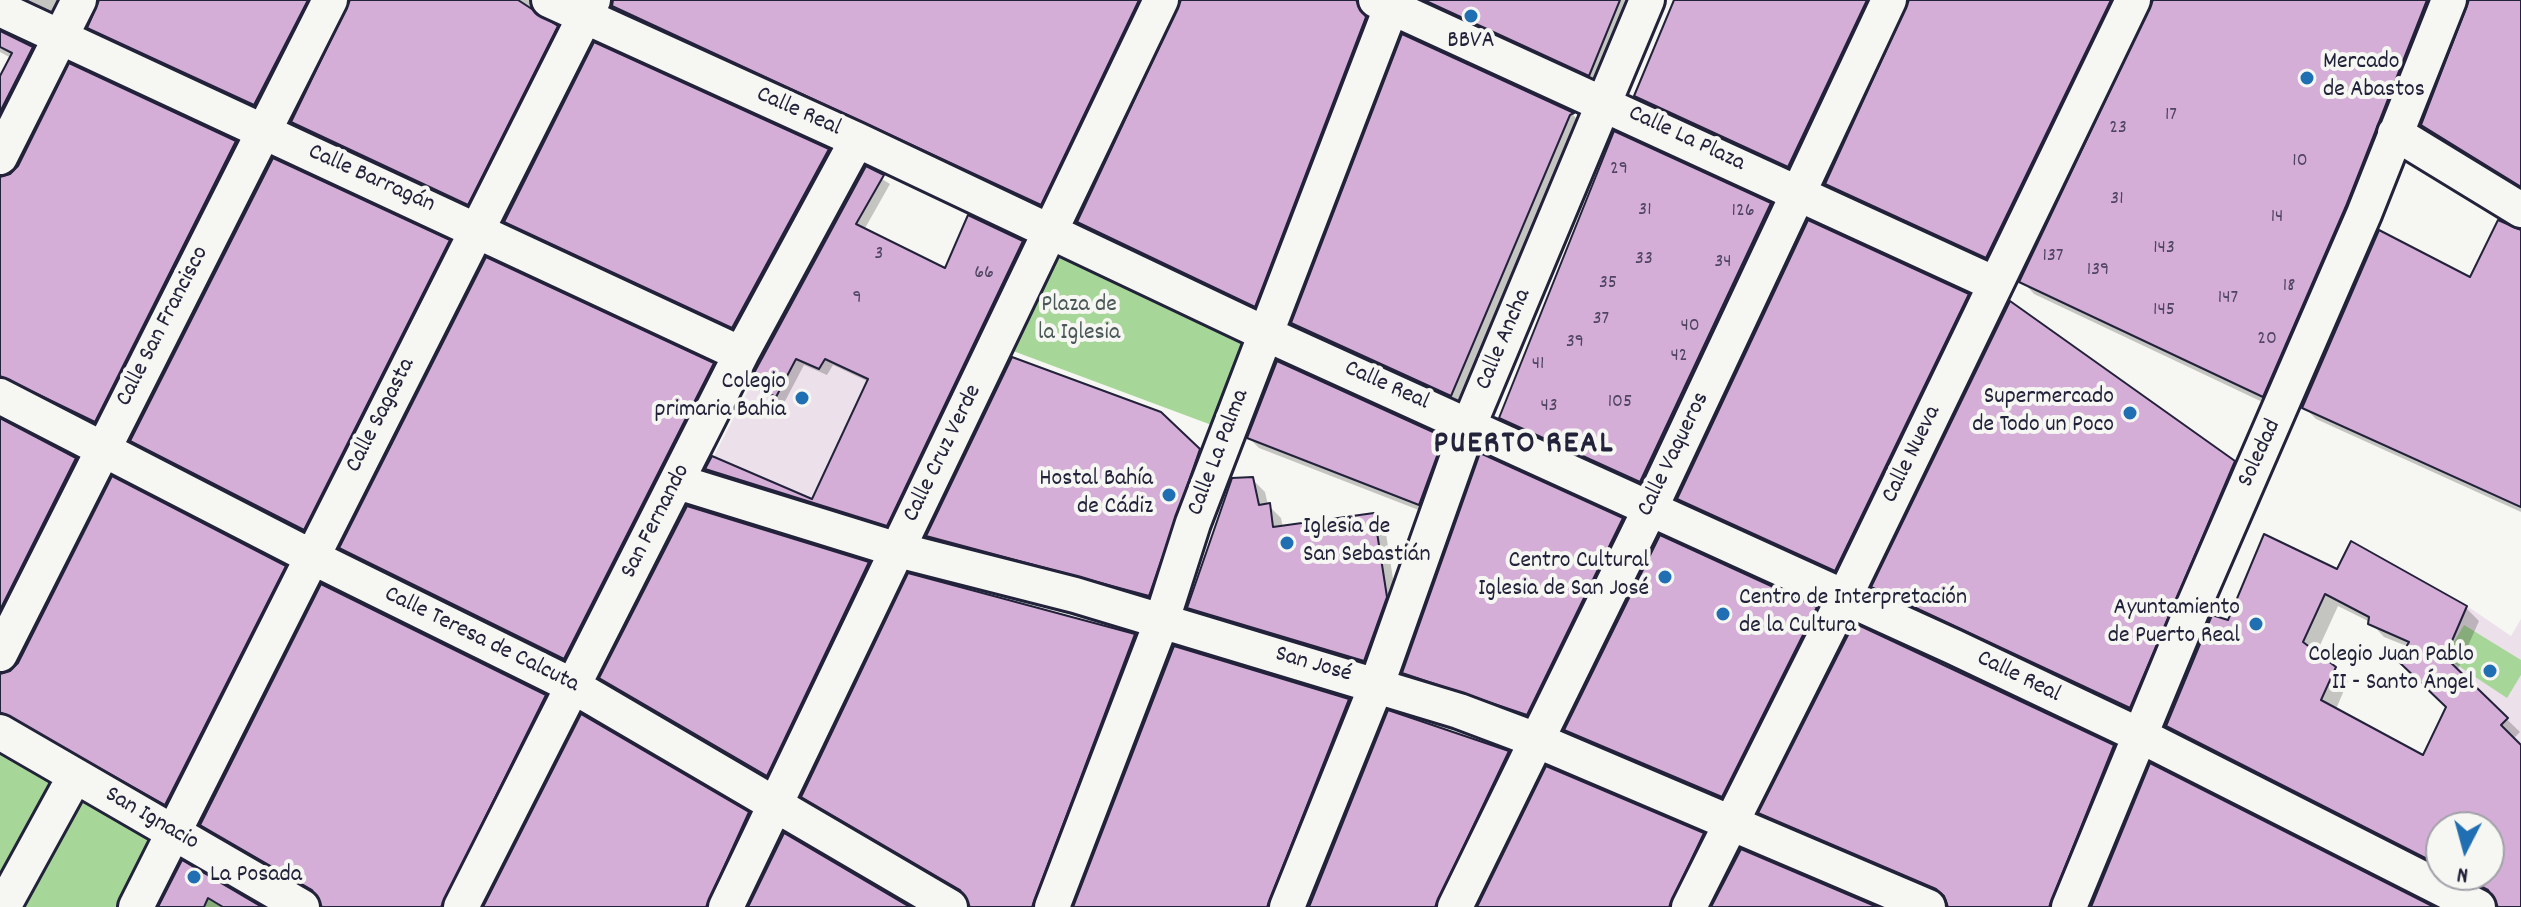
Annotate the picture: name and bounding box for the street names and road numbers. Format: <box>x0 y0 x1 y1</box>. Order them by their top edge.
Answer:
street label: Calle Real <box>751 82 845 144</box>
street label: Calle La Plaza <box>1623 100 1749 180</box>
street label: Calle Barragán <box>303 139 439 221</box>
street label: Calle San Francisco <box>111 242 217 412</box>
street label: Calle Ancha <box>1471 285 1539 395</box>
street label: Calle Sagasta <box>341 354 423 478</box>
street label: Calle Real <box>1339 356 1433 418</box>
street label: Calle Cruz Verde <box>898 381 990 527</box>
street label: Calle La Palma <box>1183 386 1257 520</box>
street label: Calle Vaqueros <box>1633 388 1717 522</box>
street label: Calle Nueva <box>1877 402 1949 508</box>
street label: Soledad <box>2233 416 2289 492</box>
street label: San Fernando <box>616 460 698 584</box>
street label: Calle Teresa de Calcuta <box>379 581 583 701</box>
street label: San José <box>1271 641 1355 691</box>
street label: Calle Real <box>1971 645 2065 711</box>
street label: San Ignacio <box>99 782 203 858</box>

